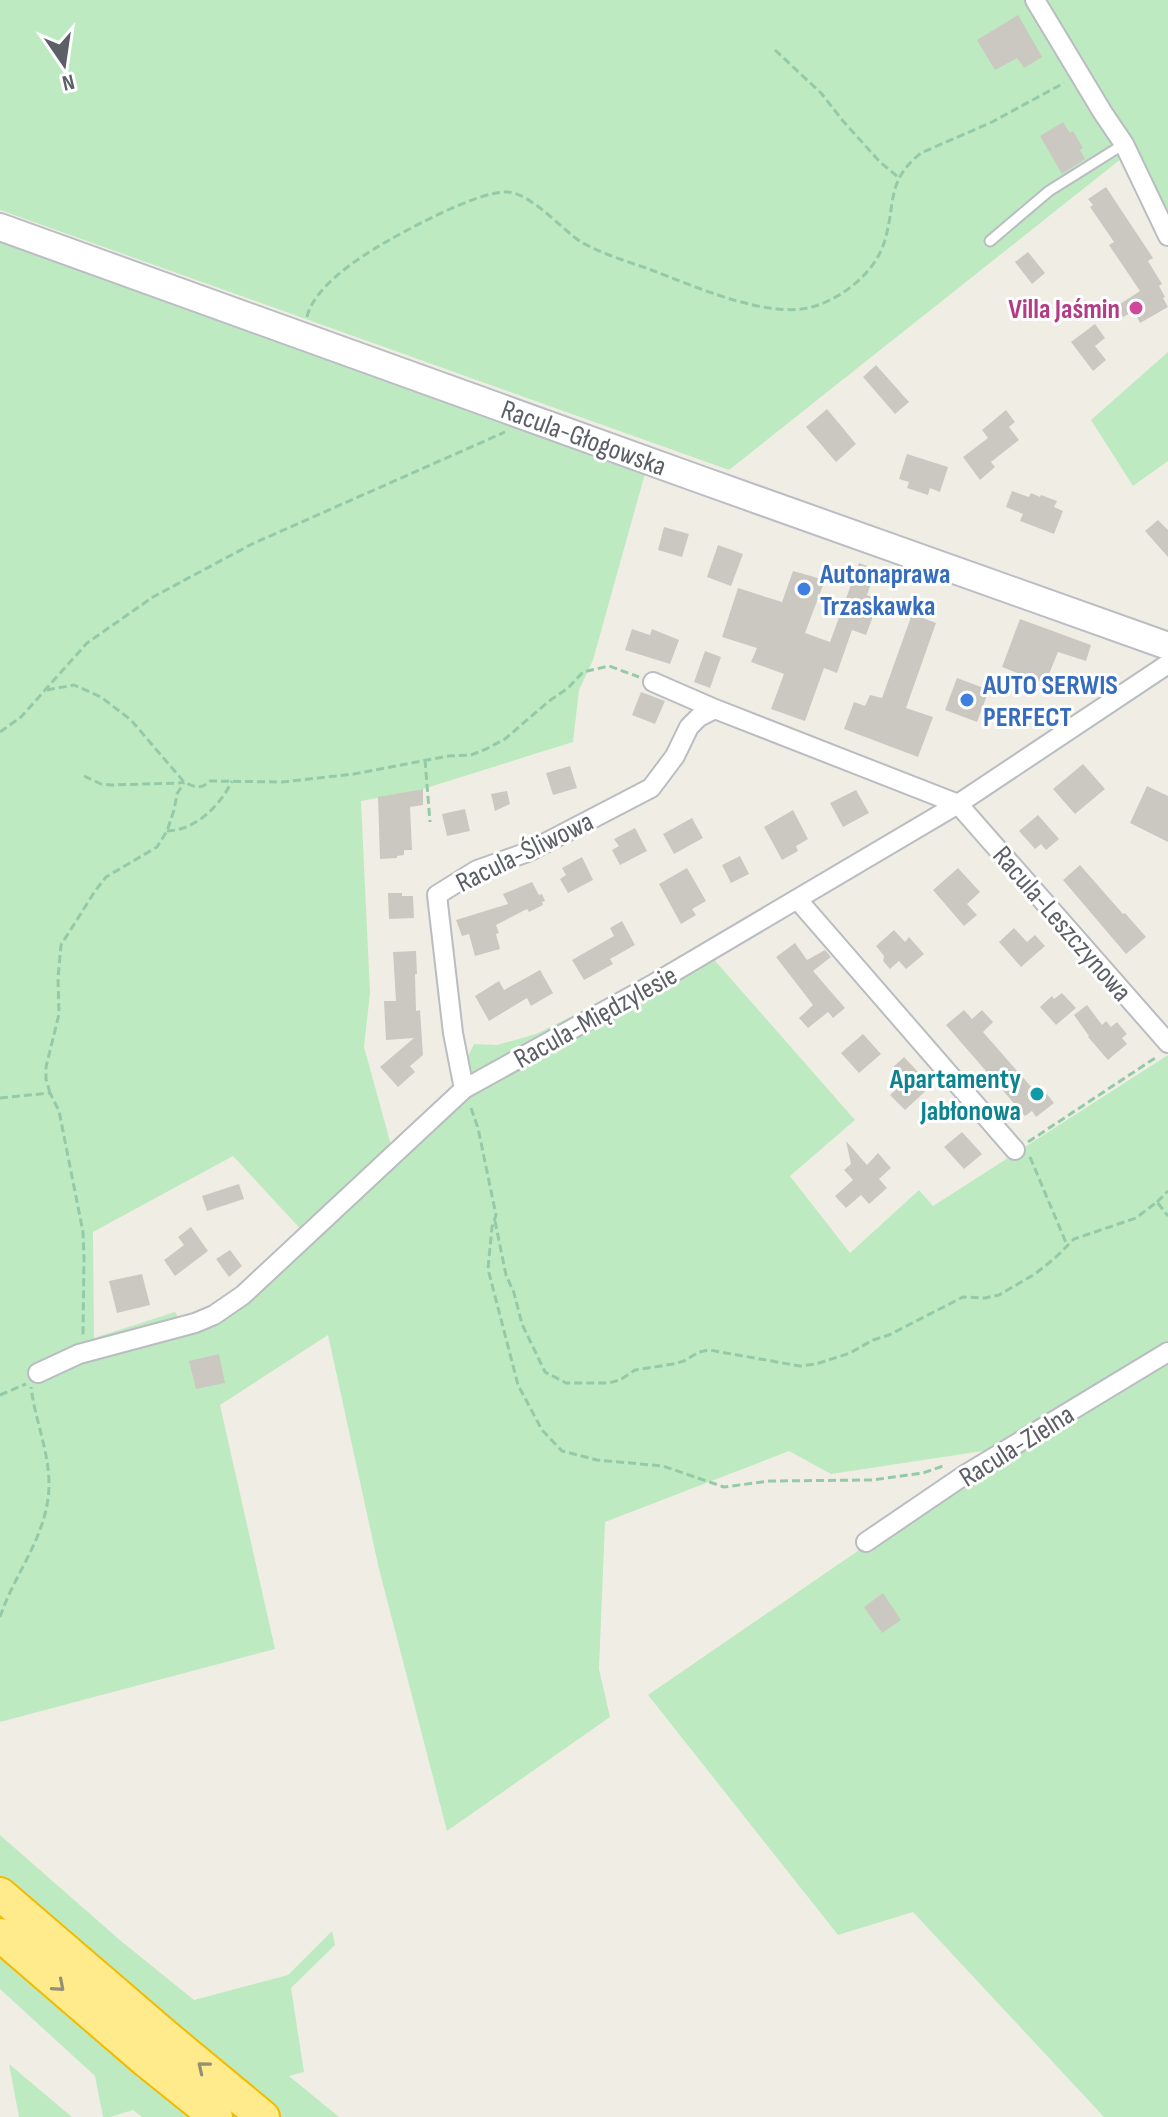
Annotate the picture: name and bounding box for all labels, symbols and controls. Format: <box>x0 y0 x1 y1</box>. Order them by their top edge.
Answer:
north arrow <box>24 24 104 104</box>
text: N <box>59 68 77 97</box>
place label: Villa Jaśmin <box>1008 293 1120 326</box>
marker: Villa Jaśmin <box>1127 299 1145 317</box>
street label: Racula-Głogowska <box>496 393 670 484</box>
place label: Autonaprawa Trzaskawka <box>819 558 950 623</box>
marker: Autonaprawa Trzaskawka <box>795 580 813 598</box>
place label: AUTO SERWIS PERFECT <box>982 669 1118 734</box>
marker: AUTO SERWIS PERFECT <box>958 691 976 709</box>
street label: Racula-Śliwowa <box>451 805 599 900</box>
street label: Racula-Leszczynowa <box>986 840 1138 1008</box>
street label: Racula-Międzylesie <box>508 959 683 1076</box>
place label: Apartamenty Jabłonowa <box>889 1063 1021 1128</box>
marker: Apartamenty Jabłonowa <box>1028 1085 1046 1103</box>
street label: Racula-Zielna <box>953 1398 1080 1494</box>
one-way arrow <box>50 1976 64 1990</box>
one-way arrow <box>197 2063 212 2077</box>

